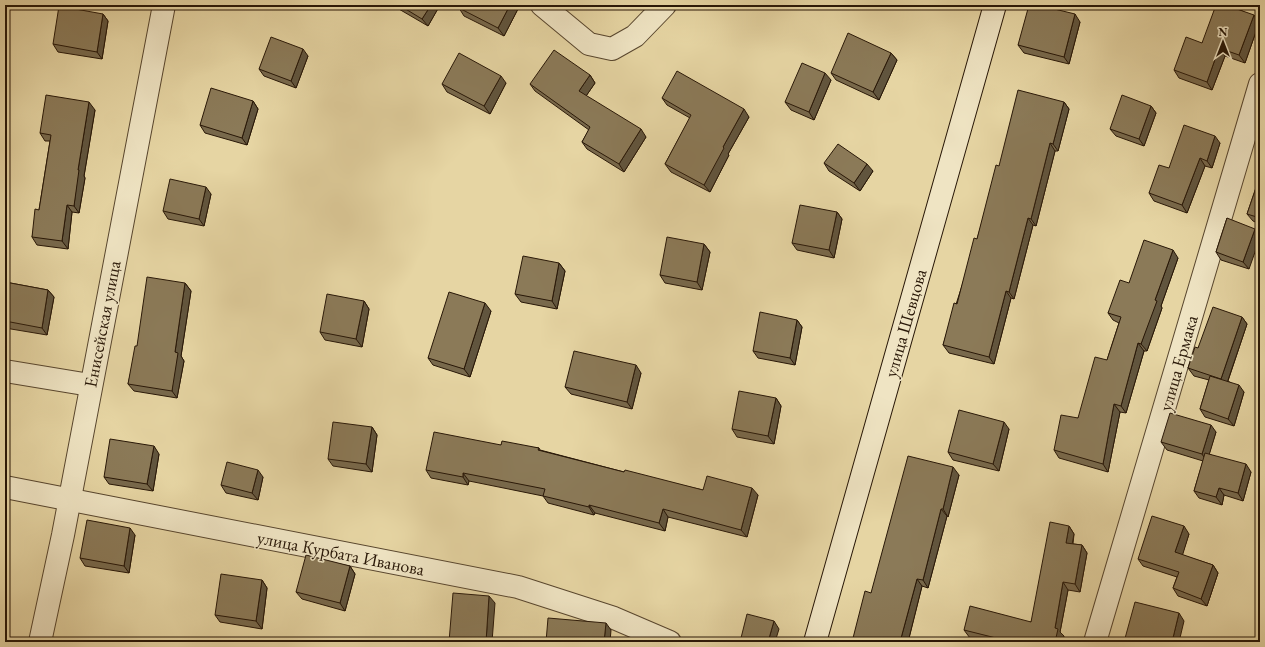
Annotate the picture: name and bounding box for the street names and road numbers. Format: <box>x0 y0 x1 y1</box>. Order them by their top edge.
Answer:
street label: Енисейская улица <box>78 258 126 389</box>
street label: улица Шевцова <box>879 265 932 380</box>
street label: улица Ермака <box>1153 312 1203 414</box>
street label: улица Курбата Иванова <box>255 526 427 581</box>

